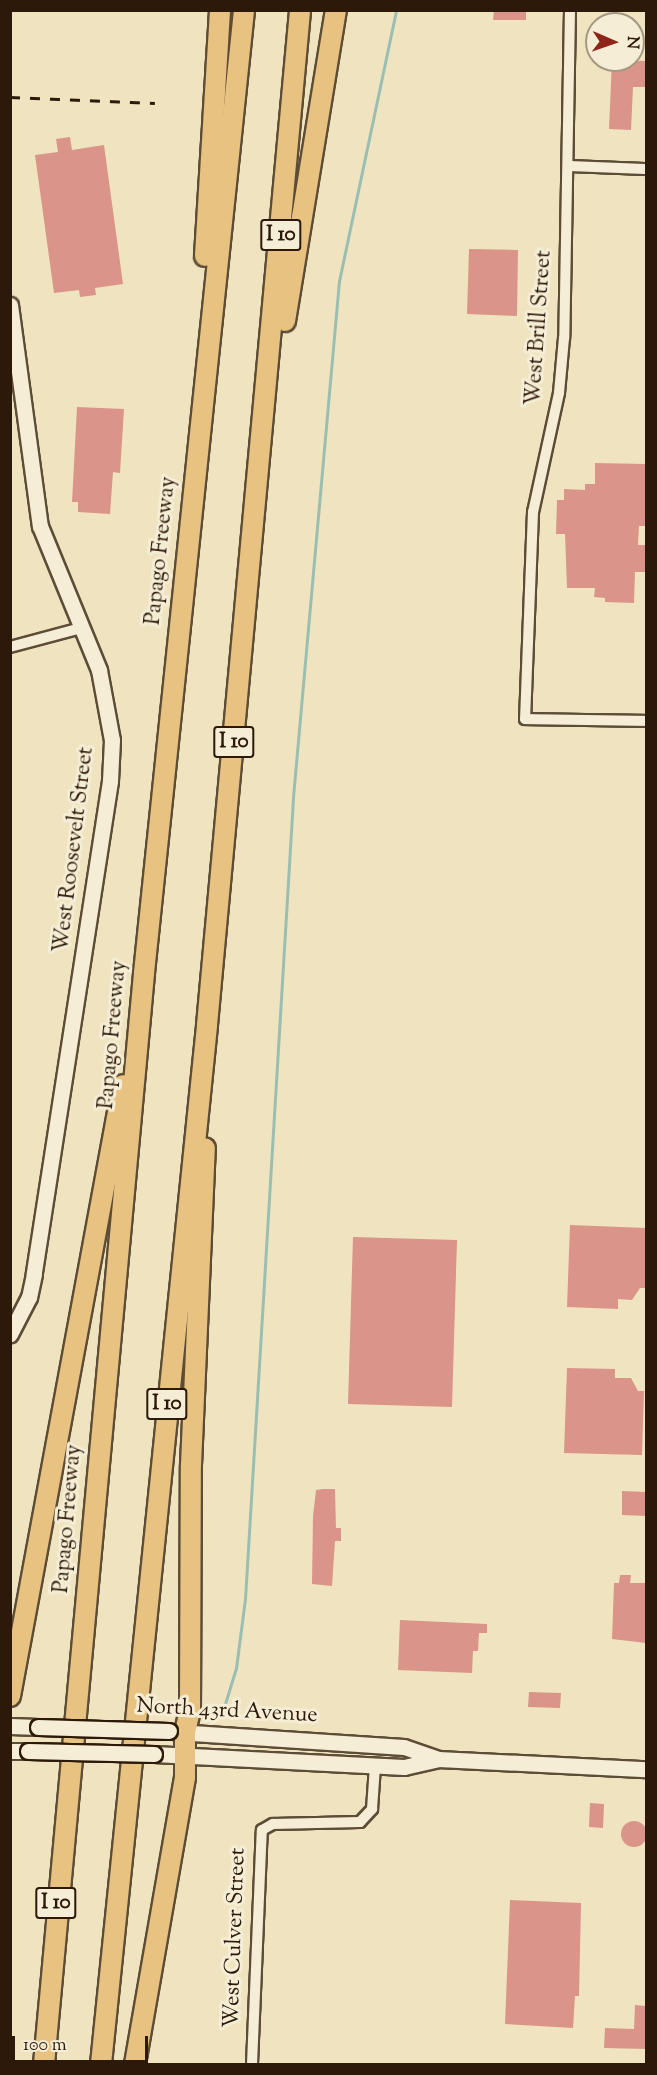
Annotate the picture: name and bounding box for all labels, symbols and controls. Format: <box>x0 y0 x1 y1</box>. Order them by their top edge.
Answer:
north arrow <box>585 12 645 72</box>
text: N <box>620 36 643 49</box>
road number: I 10 <box>260 217 302 253</box>
street label: West Brill Street <box>521 250 559 406</box>
street label: Papago Freeway <box>141 476 183 626</box>
road number: I 10 <box>213 724 255 760</box>
street label: West Roosevelt Street <box>49 746 101 954</box>
street label: Papago Freeway <box>94 960 134 1110</box>
road number: I 10 <box>146 1386 188 1422</box>
street label: Papago Freeway <box>49 1444 89 1594</box>
street label: North 43rd Avenue <box>136 1694 318 1730</box>
street label: West Culver Street <box>220 1847 252 2029</box>
road number: I 10 <box>35 1885 77 1921</box>
scale bar <box>15 2024 152 2062</box>
text: 100 m <box>23 2033 67 2059</box>

